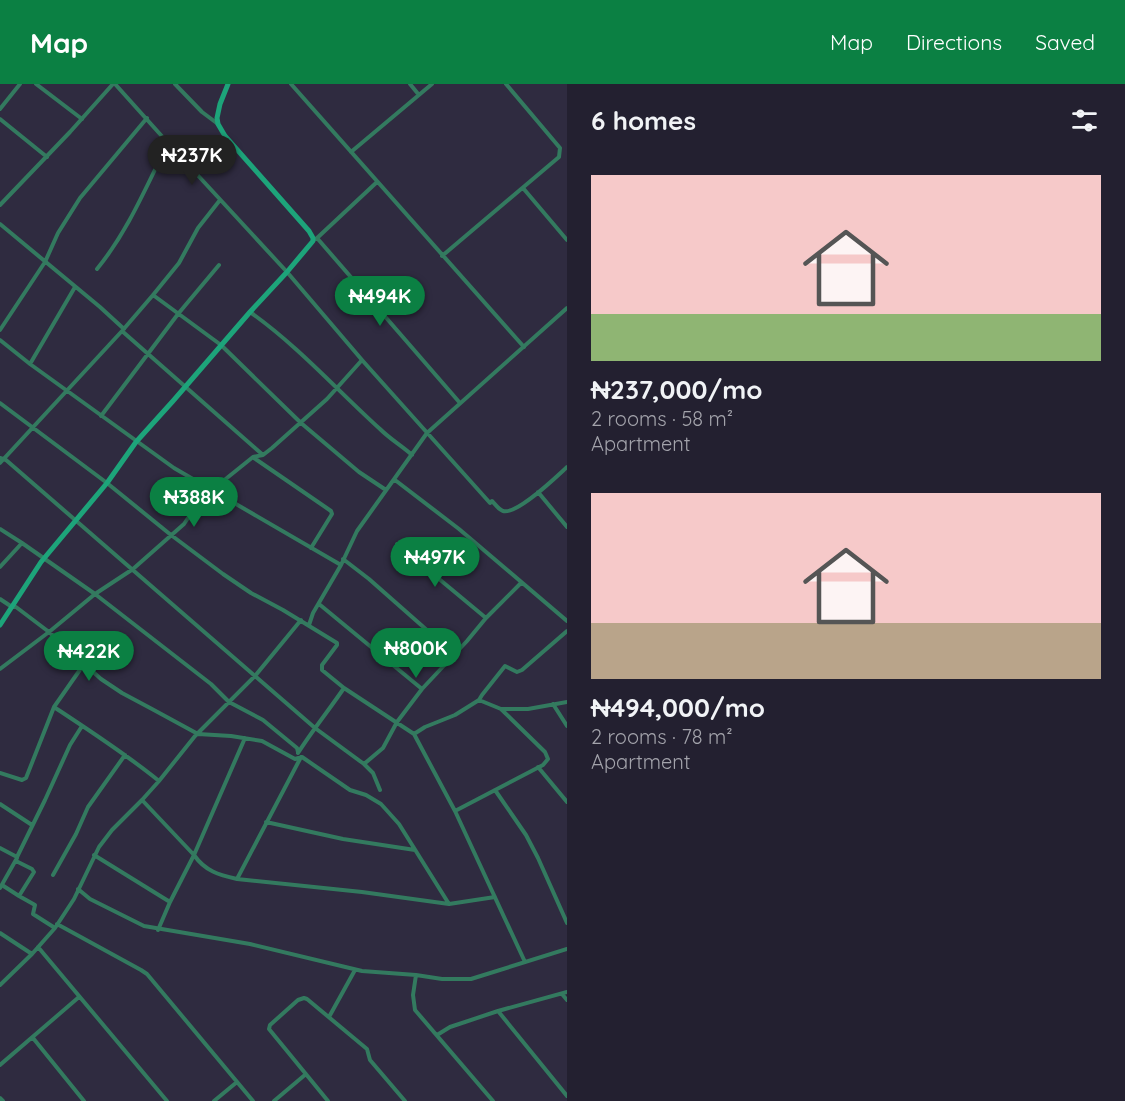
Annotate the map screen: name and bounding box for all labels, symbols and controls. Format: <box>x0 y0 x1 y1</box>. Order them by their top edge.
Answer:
text: Map <box>30 25 88 60</box>
text: Map <box>830 29 873 55</box>
text: Directions <box>906 29 1002 55</box>
text: Saved <box>1035 29 1095 55</box>
text: 6 homes <box>591 104 696 137</box>
icon: filters <box>1068 104 1101 137</box>
pin: ₦237K <box>150 135 234 186</box>
text: ₦237K <box>162 142 222 167</box>
icon: home <box>792 214 900 322</box>
pin: ₦494K <box>338 276 422 327</box>
text: ₦494K <box>349 283 411 308</box>
text: ₦237,000/mo <box>591 373 762 406</box>
text: 2 rooms · 58 m² <box>591 406 733 431</box>
text: Apartment <box>591 431 691 456</box>
pin: ₦388K <box>152 477 236 528</box>
text: ₦388K <box>164 484 224 509</box>
icon: home <box>792 532 900 640</box>
pin: ₦497K <box>393 537 477 588</box>
text: ₦497K <box>405 544 465 569</box>
pin: ₦800K <box>374 628 458 679</box>
pin: ₦422K <box>47 631 131 682</box>
text: ₦800K <box>384 635 448 660</box>
text: ₦422K <box>58 638 120 663</box>
text: ₦494,000/mo <box>591 691 765 724</box>
text: 2 rooms · 78 m² <box>591 724 733 749</box>
text: Apartment <box>591 749 691 774</box>

